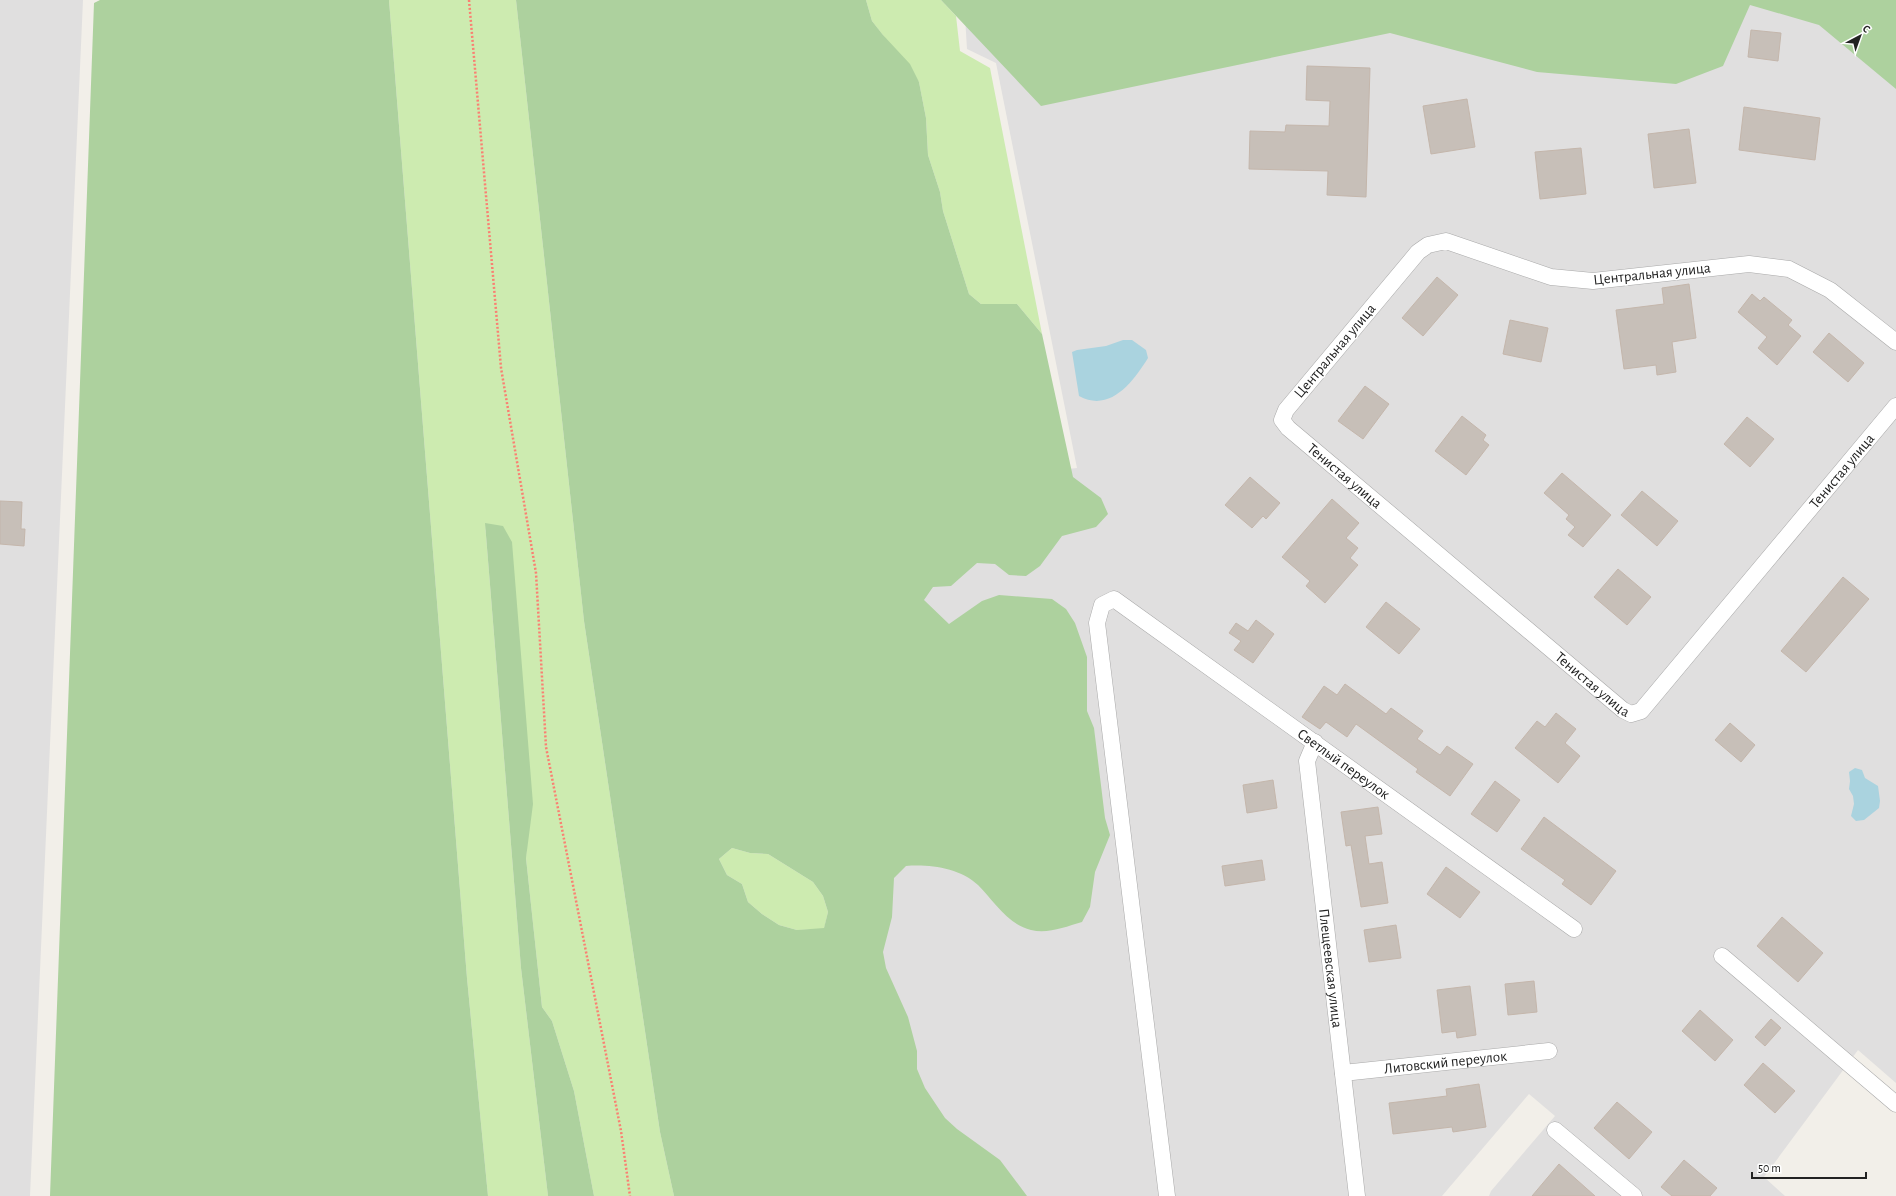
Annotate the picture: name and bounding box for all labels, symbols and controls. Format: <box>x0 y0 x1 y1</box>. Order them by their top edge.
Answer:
north arrow <box>1840 16 1880 56</box>
text: С <box>1860 23 1872 35</box>
street label: Центральная улица <box>1593 260 1712 288</box>
street label: Центральная улица <box>1291 301 1379 401</box>
street label: Тенистая улица <box>1806 431 1877 511</box>
street label: Тенистая улица <box>1305 440 1385 511</box>
street label: Тенистая улица <box>1553 649 1632 720</box>
street label: Светлый переулок <box>1295 726 1393 802</box>
street label: Плещеевская улица <box>1316 908 1345 1029</box>
street label: Литовский переулок <box>1383 1048 1508 1076</box>
scale bar <box>1752 1154 1866 1180</box>
text: 50 m <box>1758 1162 1781 1174</box>

